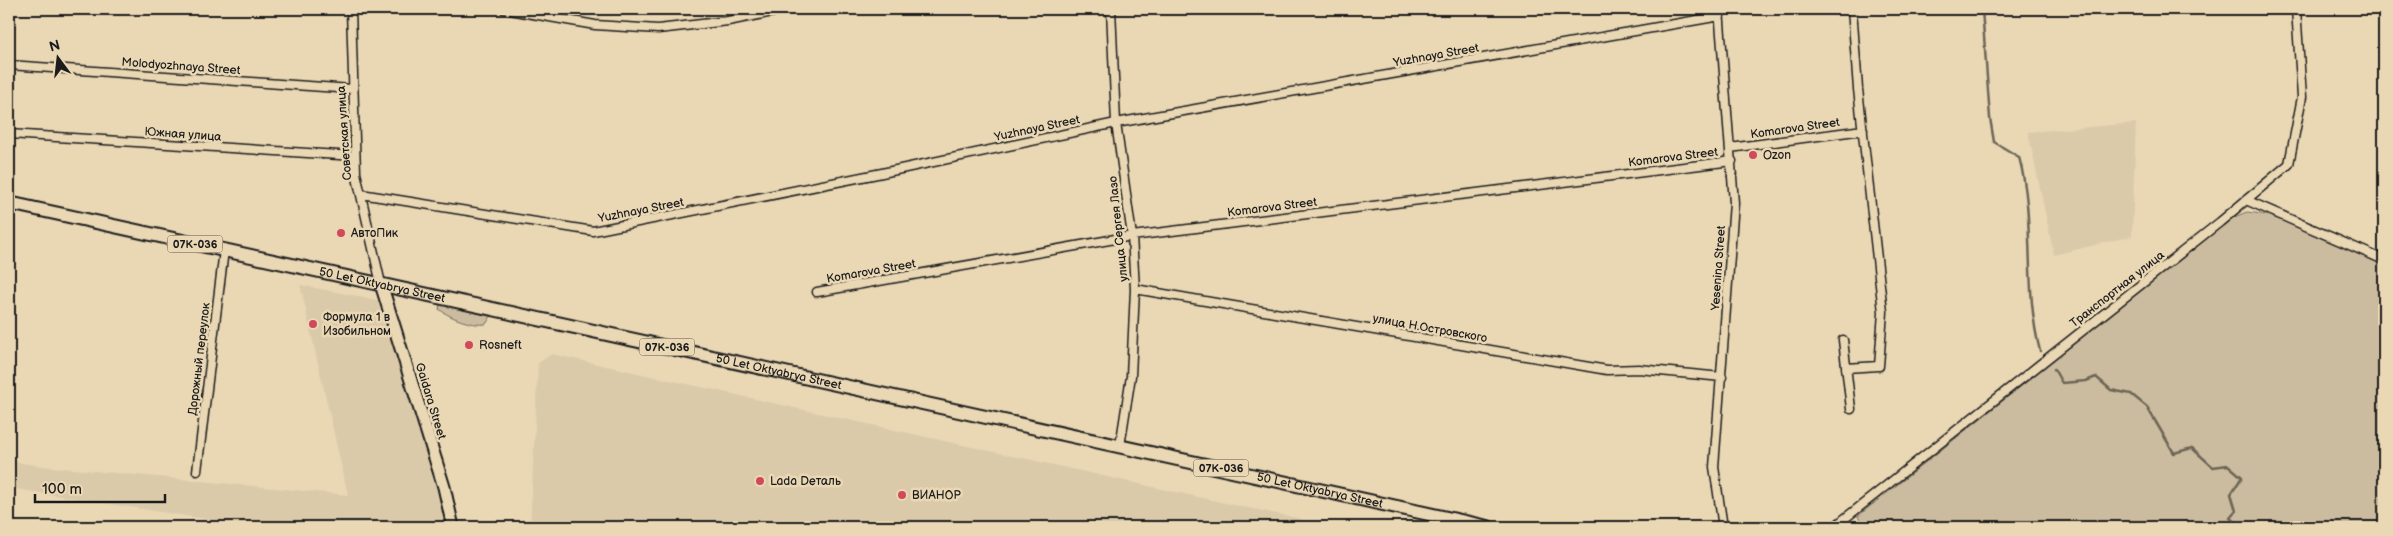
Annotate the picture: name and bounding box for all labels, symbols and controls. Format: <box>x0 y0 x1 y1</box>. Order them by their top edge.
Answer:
north arrow <box>32 32 82 82</box>
text: N <box>47 36 62 55</box>
street label: Yuzhnaya Street <box>1391 41 1480 71</box>
street label: Molodyozhnaya Street <box>121 55 241 78</box>
street label: Советская улица <box>334 85 355 181</box>
street label: Yuzhnaya Street <box>992 112 1081 145</box>
street label: Kоmarova Street <box>1749 115 1841 142</box>
street label: Южная улица <box>144 124 222 145</box>
street label: Komarova Street <box>1627 145 1719 170</box>
place label: Ozon <box>1763 148 1791 163</box>
marker: Ozon <box>1747 149 1759 161</box>
street label: улица Сергея Лазо <box>1105 175 1131 282</box>
street label: Yuzhnaya Street <box>596 195 685 226</box>
street label: Komarova Street <box>1226 195 1318 220</box>
street label: Yesenina Street <box>1708 225 1729 312</box>
place label: АвтоПик <box>350 226 399 241</box>
marker: АвтоПик <box>335 227 347 239</box>
road number: 07К-036 <box>168 235 222 252</box>
street label: Транспортная улица <box>2067 248 2168 331</box>
street label: Komarova Street <box>825 256 917 287</box>
street label: 50 Let Oktyabrya Street <box>318 264 447 306</box>
street label: Дорожный переулок <box>185 301 214 416</box>
place label: Формула 1 в Изобильном <box>323 310 391 339</box>
street label: улица Н.Островского <box>1371 311 1488 346</box>
marker: Формула 1 в Изобильном <box>307 318 319 330</box>
place label: Rosneft <box>479 338 522 353</box>
road number: 07К-036 <box>640 338 694 356</box>
marker: Rosneft <box>463 339 475 351</box>
street label: 50 Let Oktyabrya Street <box>714 351 843 393</box>
street label: Gaidara Street <box>412 361 449 441</box>
road number: 07К-036 <box>1194 459 1248 476</box>
street label: 50 Let Oktyabrya Street <box>1255 470 1384 512</box>
scale bar <box>35 471 165 503</box>
place label: Lada Dеталь <box>770 474 841 489</box>
marker: Lada Dеталь <box>754 475 766 487</box>
text: 100 m <box>42 480 82 499</box>
place label: ВИАНОР <box>912 488 961 503</box>
marker: ВИАНОР <box>896 489 908 501</box>

